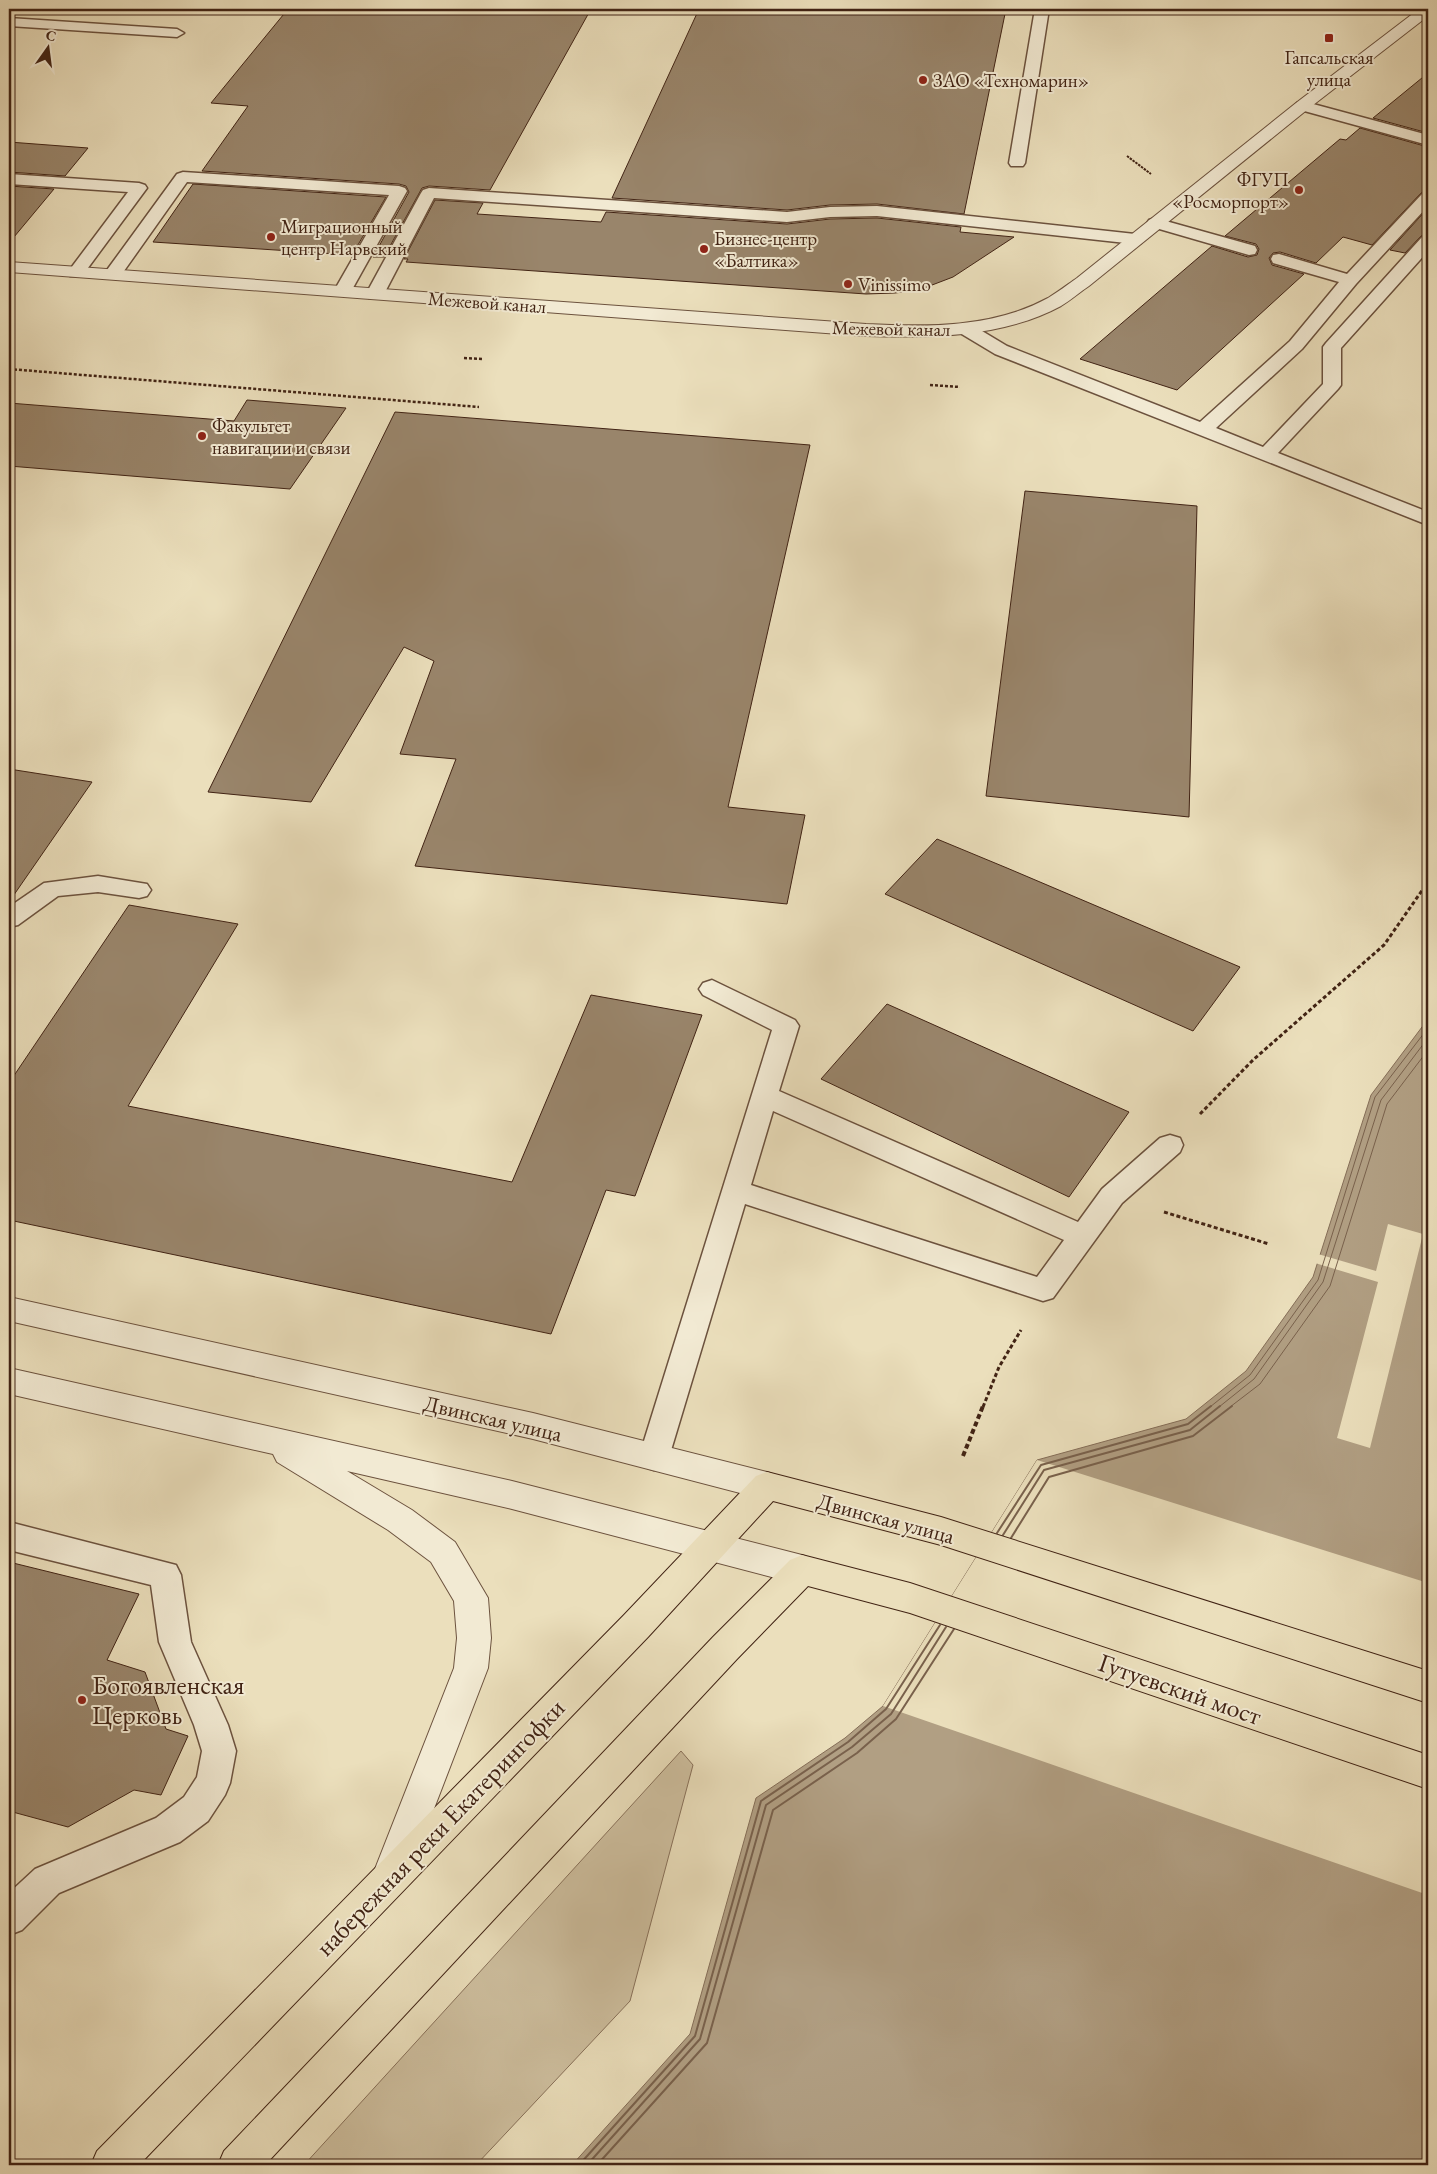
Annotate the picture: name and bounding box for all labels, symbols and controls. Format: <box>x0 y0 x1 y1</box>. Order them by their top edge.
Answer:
north arrow <box>22 22 72 72</box>
text: С <box>44 25 58 45</box>
marker: Гапсальская улица <box>1323 32 1335 44</box>
place label: Гапсальская улица <box>1284 45 1374 92</box>
place label: ЗАО «Техномарин» <box>933 68 1089 93</box>
marker: ЗАО «Техномарин» <box>917 74 929 86</box>
place label: ФГУП «Росморпорт» <box>1172 167 1289 214</box>
marker: ФГУП «Росморпорт» <box>1293 184 1305 196</box>
place label: Миграционный центр Нарвский <box>281 214 407 261</box>
place label: Бизнес-центр «Балтика» <box>714 226 817 273</box>
marker: Миграционный центр Нарвский <box>265 231 277 243</box>
marker: Бизнес-центр «Балтика» <box>698 243 710 255</box>
place label: Vinissimo <box>858 272 931 297</box>
marker: Vinissimo <box>842 278 854 290</box>
street label: Межевой канал <box>427 286 547 319</box>
street label: Межевой канал <box>832 315 950 342</box>
place label: Факультет навигации и связи <box>212 413 351 460</box>
marker: Факультет навигации и связи <box>196 430 208 442</box>
street label: Двинская улица <box>421 1388 565 1449</box>
street label: Двинская улица <box>814 1486 958 1551</box>
street label: Гутуевский мост <box>1094 1645 1266 1733</box>
place label: Богоявленская Церковь <box>92 1668 245 1732</box>
street label: набережная реки Екатерингофки <box>308 1691 572 1963</box>
marker: Богоявленская Церковь <box>76 1694 88 1706</box>

